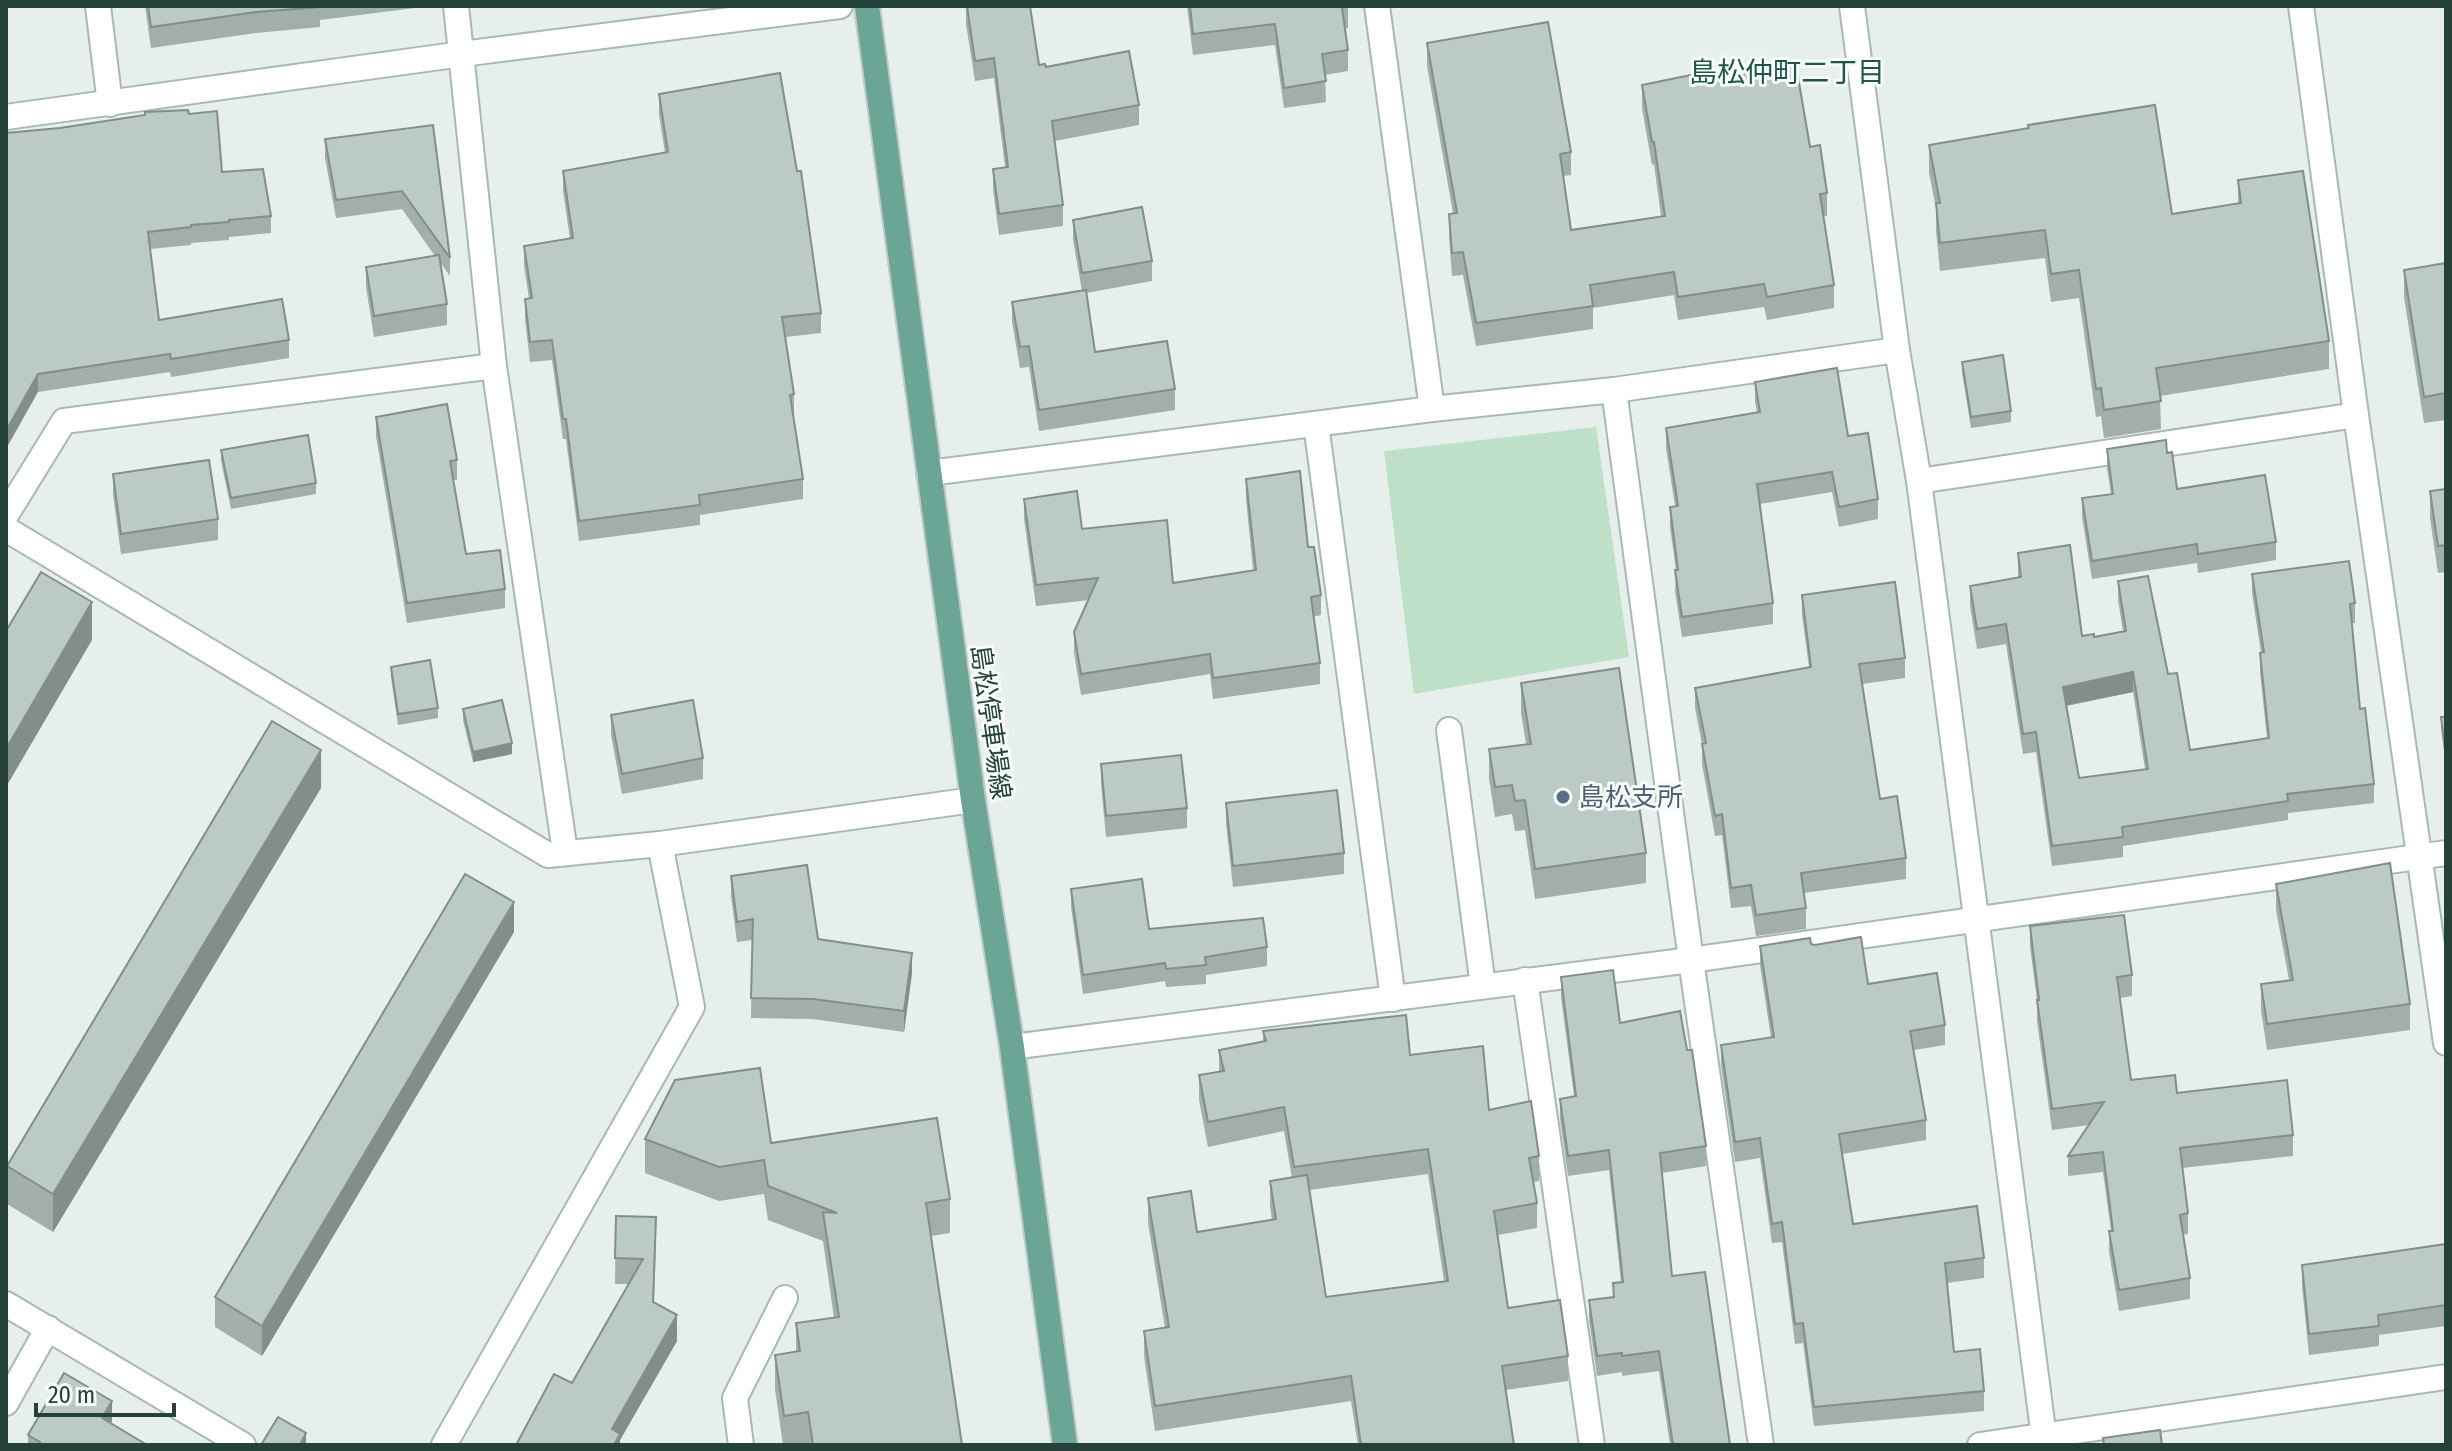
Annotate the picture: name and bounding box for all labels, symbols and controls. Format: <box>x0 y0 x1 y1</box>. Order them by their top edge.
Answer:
district label: 島松仲町二丁目 <box>1689 56 1885 89</box>
street label: 島松停車場線 <box>964 643 1017 801</box>
place label: 島松支所 <box>1579 782 1683 813</box>
marker: 島松支所 <box>1554 788 1572 806</box>
scale bar <box>36 1367 174 1417</box>
text: 20 m <box>48 1381 95 1409</box>

